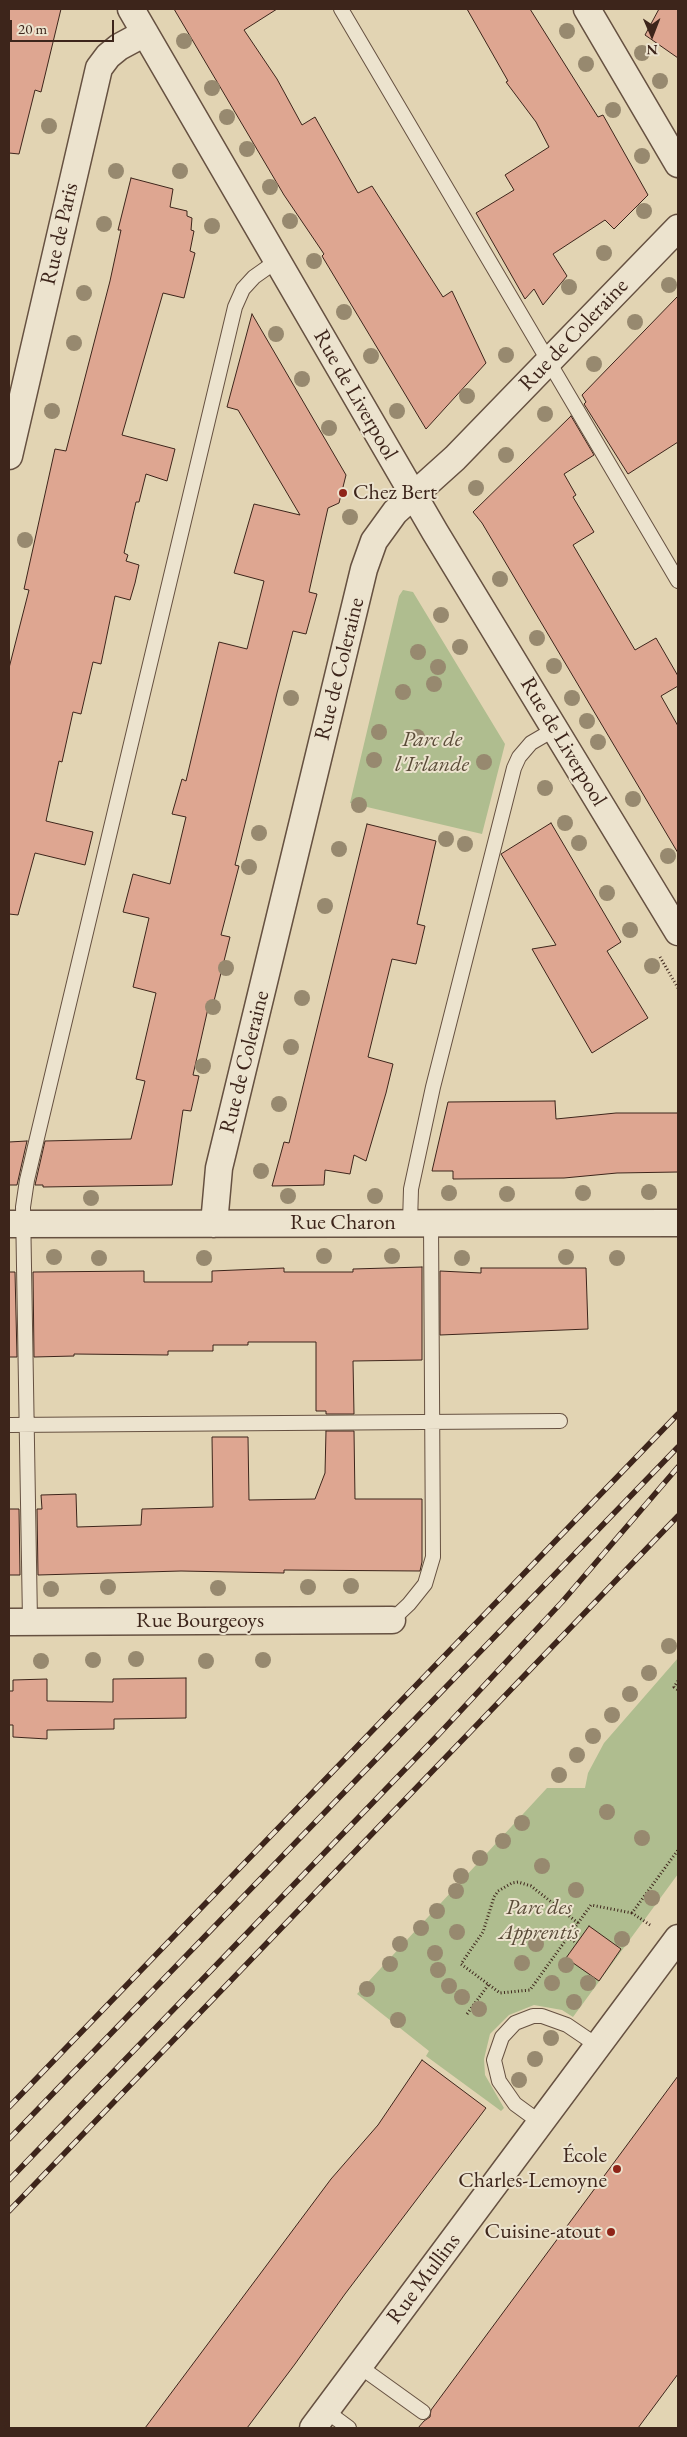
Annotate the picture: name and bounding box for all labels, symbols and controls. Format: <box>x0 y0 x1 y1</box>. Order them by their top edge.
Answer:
scale bar <box>12 10 116 42</box>
north arrow <box>627 10 677 60</box>
text: 20 m <box>18 19 47 38</box>
text: N <box>646 41 658 59</box>
street label: Rue de Paris <box>35 180 85 288</box>
street label: Rue de Coleraine <box>514 273 634 397</box>
street label: Rue de Liverpool <box>307 325 403 465</box>
place label: Chez Bert <box>353 480 437 506</box>
marker: Chez Bert <box>337 487 349 499</box>
street label: Rue de Coleraine <box>310 595 370 743</box>
street label: Rue de Liverpool <box>514 673 612 811</box>
park label: Parc de l'Irlande <box>395 727 469 778</box>
street label: Rue de Coleraine <box>215 988 275 1136</box>
street label: Rue Charon <box>290 1210 396 1236</box>
street label: Rue Bourgeoys <box>136 1608 264 1634</box>
park label: Parc des Apprentis <box>499 1895 579 1946</box>
place label: École Charles-Lemoyne <box>458 2143 607 2194</box>
marker: École Charles-Lemoyne <box>611 2163 623 2175</box>
place label: Cuisine-atout <box>485 2219 601 2245</box>
marker: Cuisine-atout <box>605 2226 617 2238</box>
street label: Rue Mullins <box>381 2229 467 2329</box>

